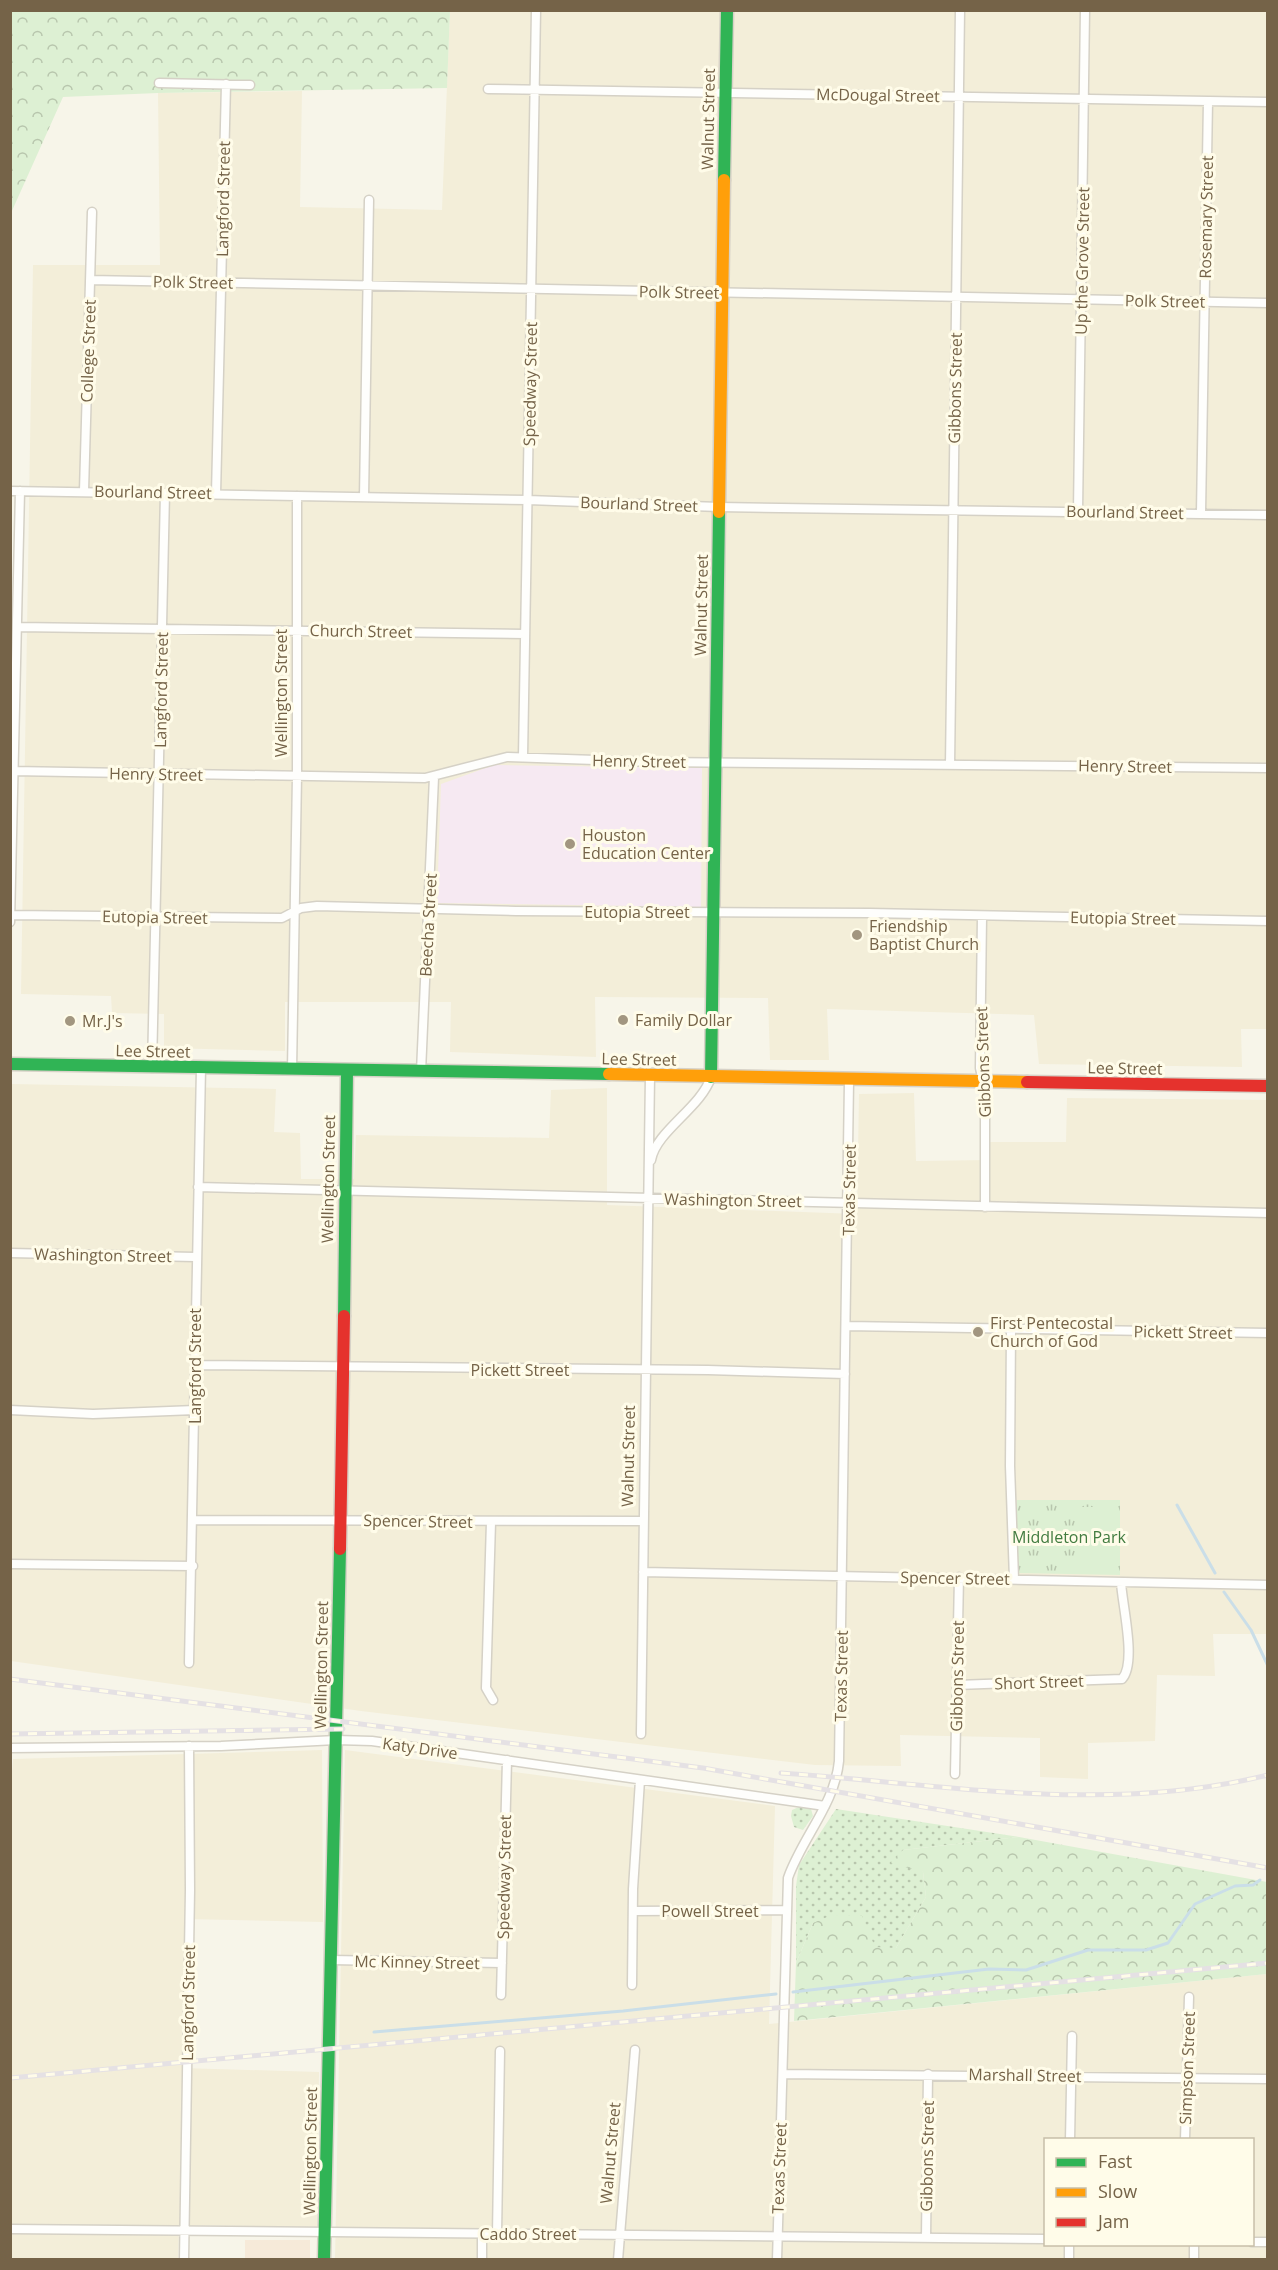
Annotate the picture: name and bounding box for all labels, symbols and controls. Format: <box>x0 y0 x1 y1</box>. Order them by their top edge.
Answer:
street label: Walnut Street <box>696 68 720 170</box>
street label: McDougal Street <box>816 83 940 107</box>
street label: Langford Street <box>211 141 235 257</box>
street label: Rosemary Street <box>1194 155 1218 279</box>
street label: Up the Grove Street <box>1070 187 1094 335</box>
street label: Polk Street <box>153 270 234 294</box>
street label: Polk Street <box>639 280 720 304</box>
street label: Polk Street <box>1125 289 1206 313</box>
street label: College Street <box>75 299 101 403</box>
street label: Speedway Street <box>518 321 542 446</box>
street label: Gibbons Street <box>943 332 967 444</box>
street label: Bourland Street <box>94 480 212 504</box>
street label: Bourland Street <box>580 491 698 517</box>
street label: Bourland Street <box>1066 500 1184 524</box>
street label: Walnut Street <box>689 554 713 656</box>
street label: Church Street <box>310 619 413 643</box>
street label: Wellington Street <box>270 629 292 757</box>
street label: Langford Street <box>149 632 173 748</box>
street label: Henry Street <box>592 749 686 773</box>
street label: Henry Street <box>1078 754 1172 778</box>
street label: Henry Street <box>109 762 203 786</box>
place label: Houston Education Center <box>582 824 711 864</box>
marker: Houston Education Center <box>563 837 577 851</box>
street label: Beecha Street <box>414 872 442 977</box>
street label: Eutopia Street <box>584 901 690 923</box>
street label: Eutopia Street <box>102 905 208 929</box>
street label: Eutopia Street <box>1070 906 1176 930</box>
place label: Friendship Baptist Church <box>869 915 979 955</box>
marker: Friendship Baptist Church <box>850 928 864 942</box>
street label: Gibbons Street <box>970 1006 996 1118</box>
place label: Family Dollar <box>635 1009 732 1031</box>
place label: Mr.J's <box>82 1010 123 1032</box>
marker: Family Dollar <box>616 1013 630 1027</box>
marker: Mr.J's <box>63 1014 77 1028</box>
street label: Lee Street <box>115 1039 191 1063</box>
street label: Lee Street <box>601 1047 677 1071</box>
street label: Lee Street <box>1087 1056 1163 1080</box>
street label: Wellington Street <box>316 1114 340 1243</box>
street label: Texas Street <box>837 1144 861 1236</box>
street label: Washington Street <box>664 1188 802 1212</box>
street label: Washington Street <box>34 1243 172 1267</box>
street label: Langford Street <box>184 1308 206 1424</box>
place label: First Pentecostal Church of God <box>990 1312 1113 1352</box>
street label: Pickett Street <box>1133 1320 1233 1344</box>
marker: First Pentecostal Church of God <box>971 1325 985 1339</box>
street label: Pickett Street <box>471 1359 570 1381</box>
street label: Walnut Street <box>616 1405 640 1507</box>
street label: Spencer Street <box>363 1509 473 1533</box>
park label: Middleton Park <box>1012 1526 1126 1548</box>
street label: Spencer Street <box>900 1566 1010 1590</box>
street label: Wellington Street <box>309 1600 333 1729</box>
street label: Gibbons Street <box>945 1620 969 1732</box>
street label: Texas Street <box>829 1630 853 1722</box>
street label: Short Street <box>994 1669 1084 1695</box>
street label: Katy Drive <box>381 1732 459 1764</box>
street label: Speedway Street <box>492 1814 516 1939</box>
street label: Powell Street <box>661 1900 759 1922</box>
street label: Langford Street <box>176 1945 200 2061</box>
street label: Mc Kinney Street <box>354 1950 480 1974</box>
street label: Simpson Street <box>1174 2011 1200 2125</box>
street label: Marshall Street <box>968 2063 1082 2087</box>
street label: Wellington Street <box>298 2086 322 2215</box>
street label: Gibbons Street <box>915 2100 939 2212</box>
street label: Walnut Street <box>595 2101 625 2205</box>
street label: Texas Street <box>766 2122 792 2214</box>
legend <box>1044 2138 1254 2246</box>
text: Fast <box>1098 2149 1132 2173</box>
text: Slow <box>1098 2179 1137 2203</box>
text: Jam <box>1096 2209 1130 2233</box>
street label: Caddo Street <box>479 2223 577 2245</box>

